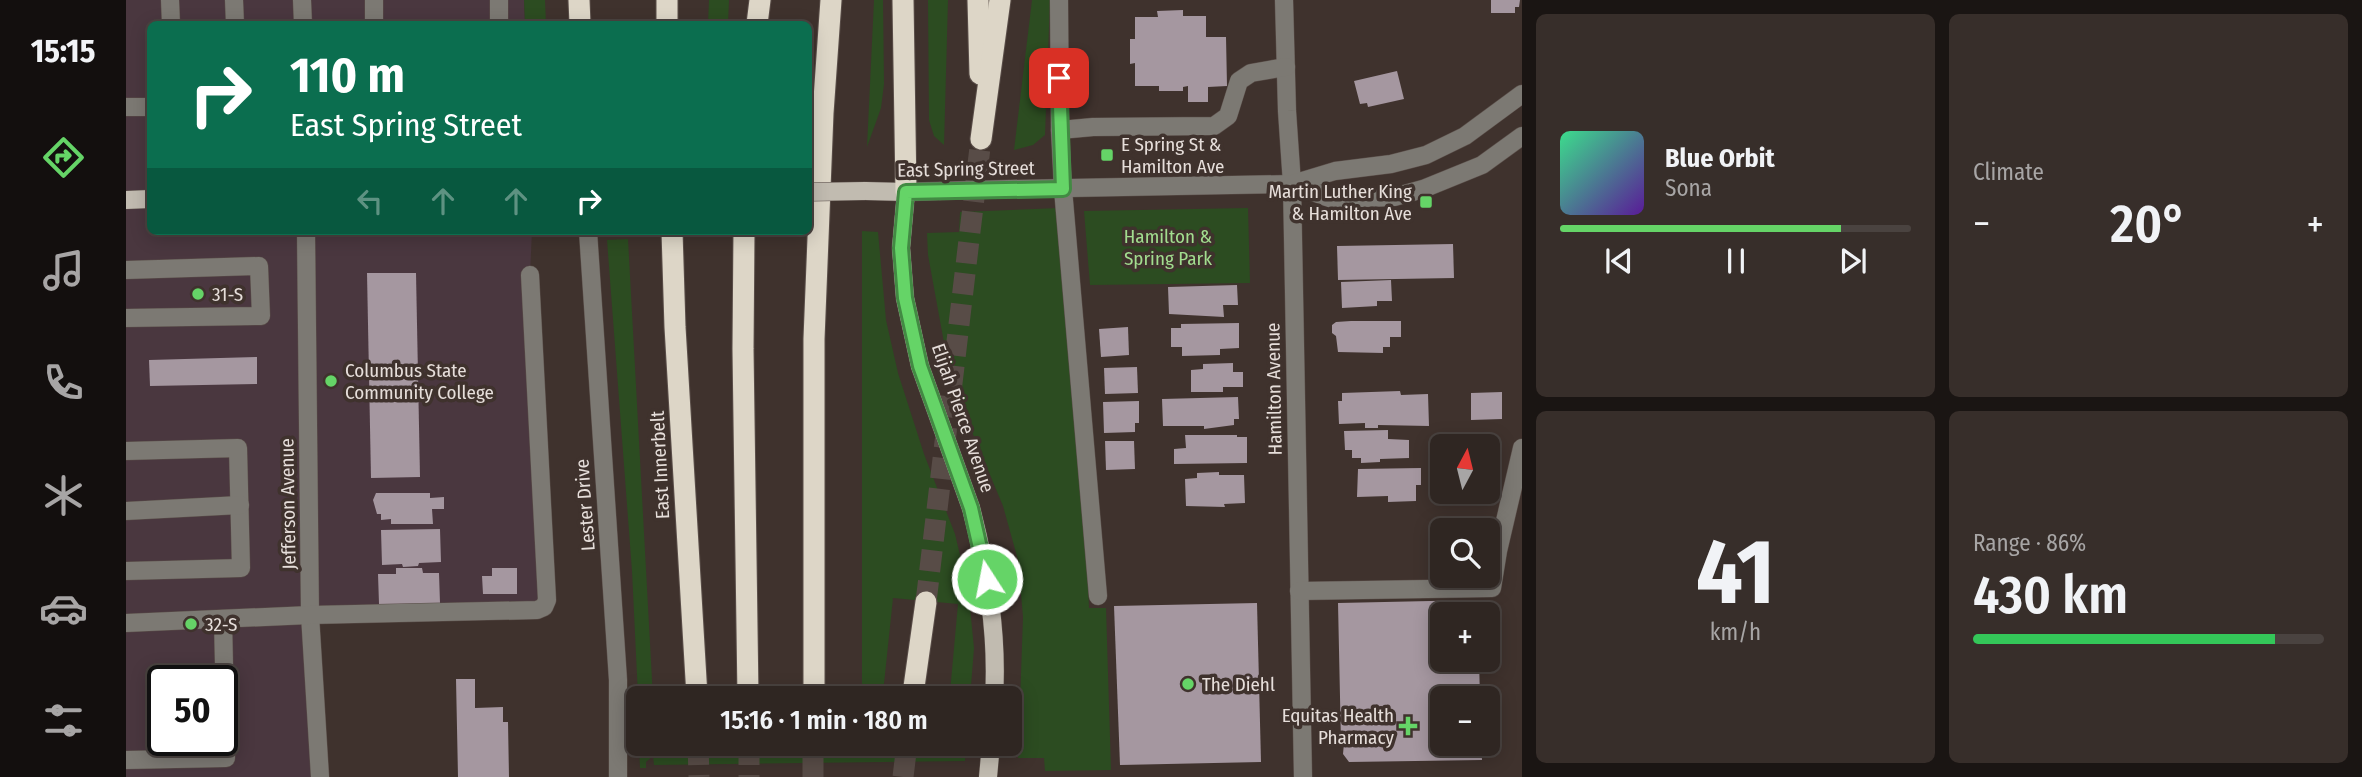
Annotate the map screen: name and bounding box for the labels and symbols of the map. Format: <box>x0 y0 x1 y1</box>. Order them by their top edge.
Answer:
pin <box>1029 48 1089 108</box>
place label: E Spring St & Hamilton Ave <box>1121 133 1224 178</box>
marker: E Spring St & Hamilton Ave <box>1099 147 1115 163</box>
street label: East Spring Street <box>897 156 1036 182</box>
place label: Martin Luther King & Hamilton Ave <box>1269 180 1412 225</box>
marker: Martin Luther King & Hamilton Ave <box>1418 194 1434 210</box>
park label: Hamilton & Spring Park <box>1124 225 1212 270</box>
place label: 31-S <box>212 283 243 306</box>
marker: 31-S <box>190 286 206 302</box>
street label: Hamilton Avenue <box>1261 322 1287 456</box>
street label: Elijah Pierce Avenue <box>927 340 999 496</box>
place label: Columbus State Community College <box>345 359 494 404</box>
marker: Columbus State Community College <box>323 373 339 389</box>
street label: East Innerbelt <box>646 409 674 520</box>
north arrow <box>1430 434 1500 504</box>
street label: Jefferson Avenue <box>275 438 301 570</box>
street label: Lester Drive <box>570 458 600 552</box>
position arrow <box>950 542 1024 616</box>
place label: 32-S <box>205 613 237 636</box>
marker: 32-S <box>183 616 199 632</box>
speed limit sign: 50 <box>147 665 238 756</box>
place label: The Diehl <box>1202 673 1275 696</box>
marker: The Diehl <box>1180 676 1196 692</box>
place label: Equitas Health Pharmacy <box>1282 704 1395 749</box>
marker: Equitas Health Pharmacy <box>1400 718 1416 734</box>

